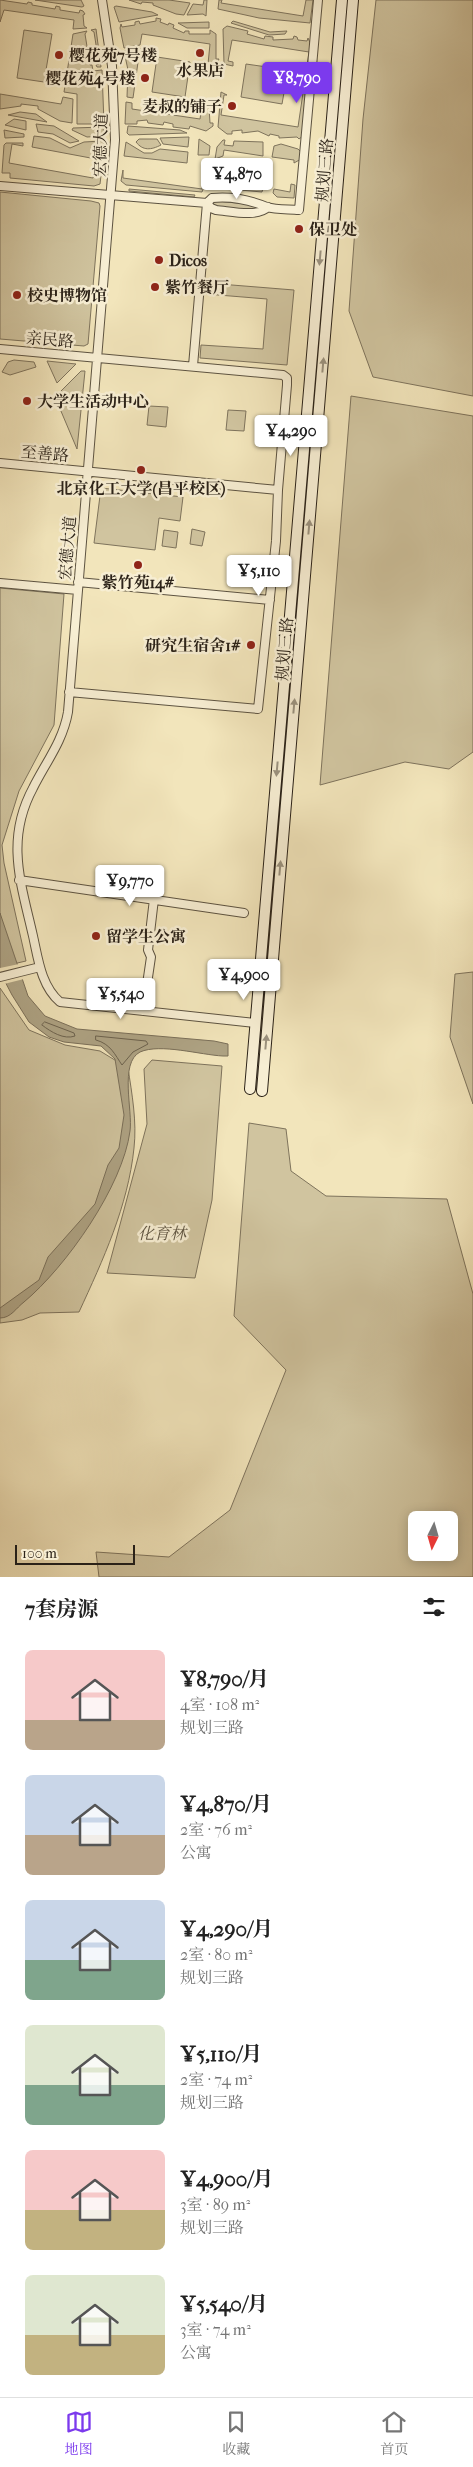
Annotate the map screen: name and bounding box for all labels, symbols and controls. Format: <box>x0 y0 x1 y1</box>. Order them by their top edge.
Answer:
place label: 樱花苑7号楼 <box>69 46 157 65</box>
marker: 水果店 <box>194 47 206 59</box>
marker: 樱花苑7号楼 <box>53 49 65 61</box>
place label: 水果店 <box>176 61 224 80</box>
pin: ¥8,790 <box>256 62 338 104</box>
text: ¥8,790 <box>273 68 321 87</box>
place label: 樱花苑4号楼 <box>46 69 135 89</box>
marker: 樱花苑4号楼 <box>139 72 151 84</box>
place label: 麦叔的铺子 <box>142 97 222 116</box>
marker: 麦叔的铺子 <box>226 100 238 112</box>
street label: 宏德大道 <box>90 113 111 177</box>
street label: 规划三路 <box>312 137 337 203</box>
pin: ¥4,870 <box>196 158 278 200</box>
text: ¥4,870 <box>212 164 262 183</box>
place label: 保卫处 <box>309 220 357 239</box>
marker: 保卫处 <box>293 223 305 235</box>
one-way arrow <box>316 250 324 266</box>
place label: Dicos <box>169 251 207 270</box>
marker: Dicos <box>153 254 165 266</box>
place label: 紫竹餐厅 <box>165 278 229 297</box>
marker: 紫竹餐厅 <box>149 281 161 293</box>
place label: 校史博物馆 <box>27 286 107 305</box>
marker: 校史博物馆 <box>11 289 23 301</box>
street label: 亲民路 <box>25 328 75 351</box>
one-way arrow <box>319 357 327 373</box>
place label: 大学生活动中心 <box>37 392 149 411</box>
marker: 大学生活动中心 <box>21 395 33 407</box>
pin: ¥4,290 <box>250 414 332 457</box>
text: ¥4,290 <box>265 421 317 440</box>
street label: 至善路 <box>20 442 70 465</box>
marker: 北京化工大学(昌平校区) <box>135 464 147 476</box>
place label: 北京化工大学(昌平校区) <box>57 479 225 499</box>
street label: 宏德大道 <box>55 515 80 581</box>
one-way arrow <box>305 519 313 535</box>
pin: ¥5,110 <box>218 554 300 597</box>
marker: 紫竹苑14# <box>132 559 144 571</box>
text: ¥5,110 <box>238 561 280 580</box>
place label: 紫竹苑14# <box>101 573 175 593</box>
street label: 规划三路 <box>272 616 297 682</box>
place label: 研究生宿舍1# <box>145 636 241 655</box>
marker: 研究生宿舍1# <box>245 639 257 651</box>
one-way arrow <box>290 698 298 714</box>
one-way arrow <box>273 761 281 777</box>
one-way arrow <box>276 860 284 876</box>
pin: ¥9,770 <box>89 864 171 907</box>
text: ¥9,770 <box>106 871 154 890</box>
place label: 留学生公寓 <box>106 927 186 946</box>
marker: 留学生公寓 <box>90 930 102 942</box>
pin: ¥4,900 <box>203 958 285 1001</box>
text: ¥4,900 <box>218 965 270 984</box>
pin: ¥5,540 <box>80 978 162 1020</box>
text: ¥5,540 <box>97 984 145 1003</box>
one-way arrow <box>262 1034 270 1050</box>
park label: 化育林 <box>138 1224 188 1243</box>
north arrow <box>408 1511 458 1561</box>
map controls <box>408 1511 458 1561</box>
scale bar <box>15 1542 135 1565</box>
text: 100 m <box>22 1545 57 1562</box>
icon: filters <box>420 1593 448 1621</box>
text: 7套房源 <box>25 1597 98 1621</box>
text: ¥8,790/月 <box>180 1667 269 1691</box>
icon: home <box>65 1670 125 1730</box>
text: 4室 · 108 m² <box>180 1695 259 1714</box>
text: 规划三路 <box>180 1718 244 1737</box>
text: ¥4,870/月 <box>180 1792 272 1816</box>
icon: home <box>65 1795 125 1855</box>
text: 2室 · 76 m² <box>180 1820 252 1839</box>
text: 公寓 <box>180 1843 212 1862</box>
text: ¥4,290/月 <box>180 1917 273 1941</box>
icon: home <box>65 1920 125 1980</box>
text: 2室 · 80 m² <box>180 1945 252 1964</box>
text: 规划三路 <box>180 1968 244 1987</box>
text: ¥5,110/月 <box>180 2042 262 2066</box>
icon: home <box>65 2045 125 2105</box>
text: 2室 · 74 m² <box>180 2070 252 2089</box>
text: 规划三路 <box>180 2093 244 2112</box>
text: ¥4,900/月 <box>180 2167 274 2191</box>
icon: home <box>65 2170 125 2230</box>
text: 3室 · 89 m² <box>180 2195 250 2214</box>
text: 规划三路 <box>180 2218 244 2237</box>
text: ¥5,540/月 <box>180 2292 268 2316</box>
icon: home <box>65 2295 125 2355</box>
text: 3室 · 74 m² <box>180 2320 251 2339</box>
text: 公寓 <box>180 2343 212 2362</box>
tab: 地图 <box>65 2408 93 2458</box>
tab: 收藏 <box>222 2408 250 2458</box>
tab: 首页 <box>380 2408 408 2458</box>

